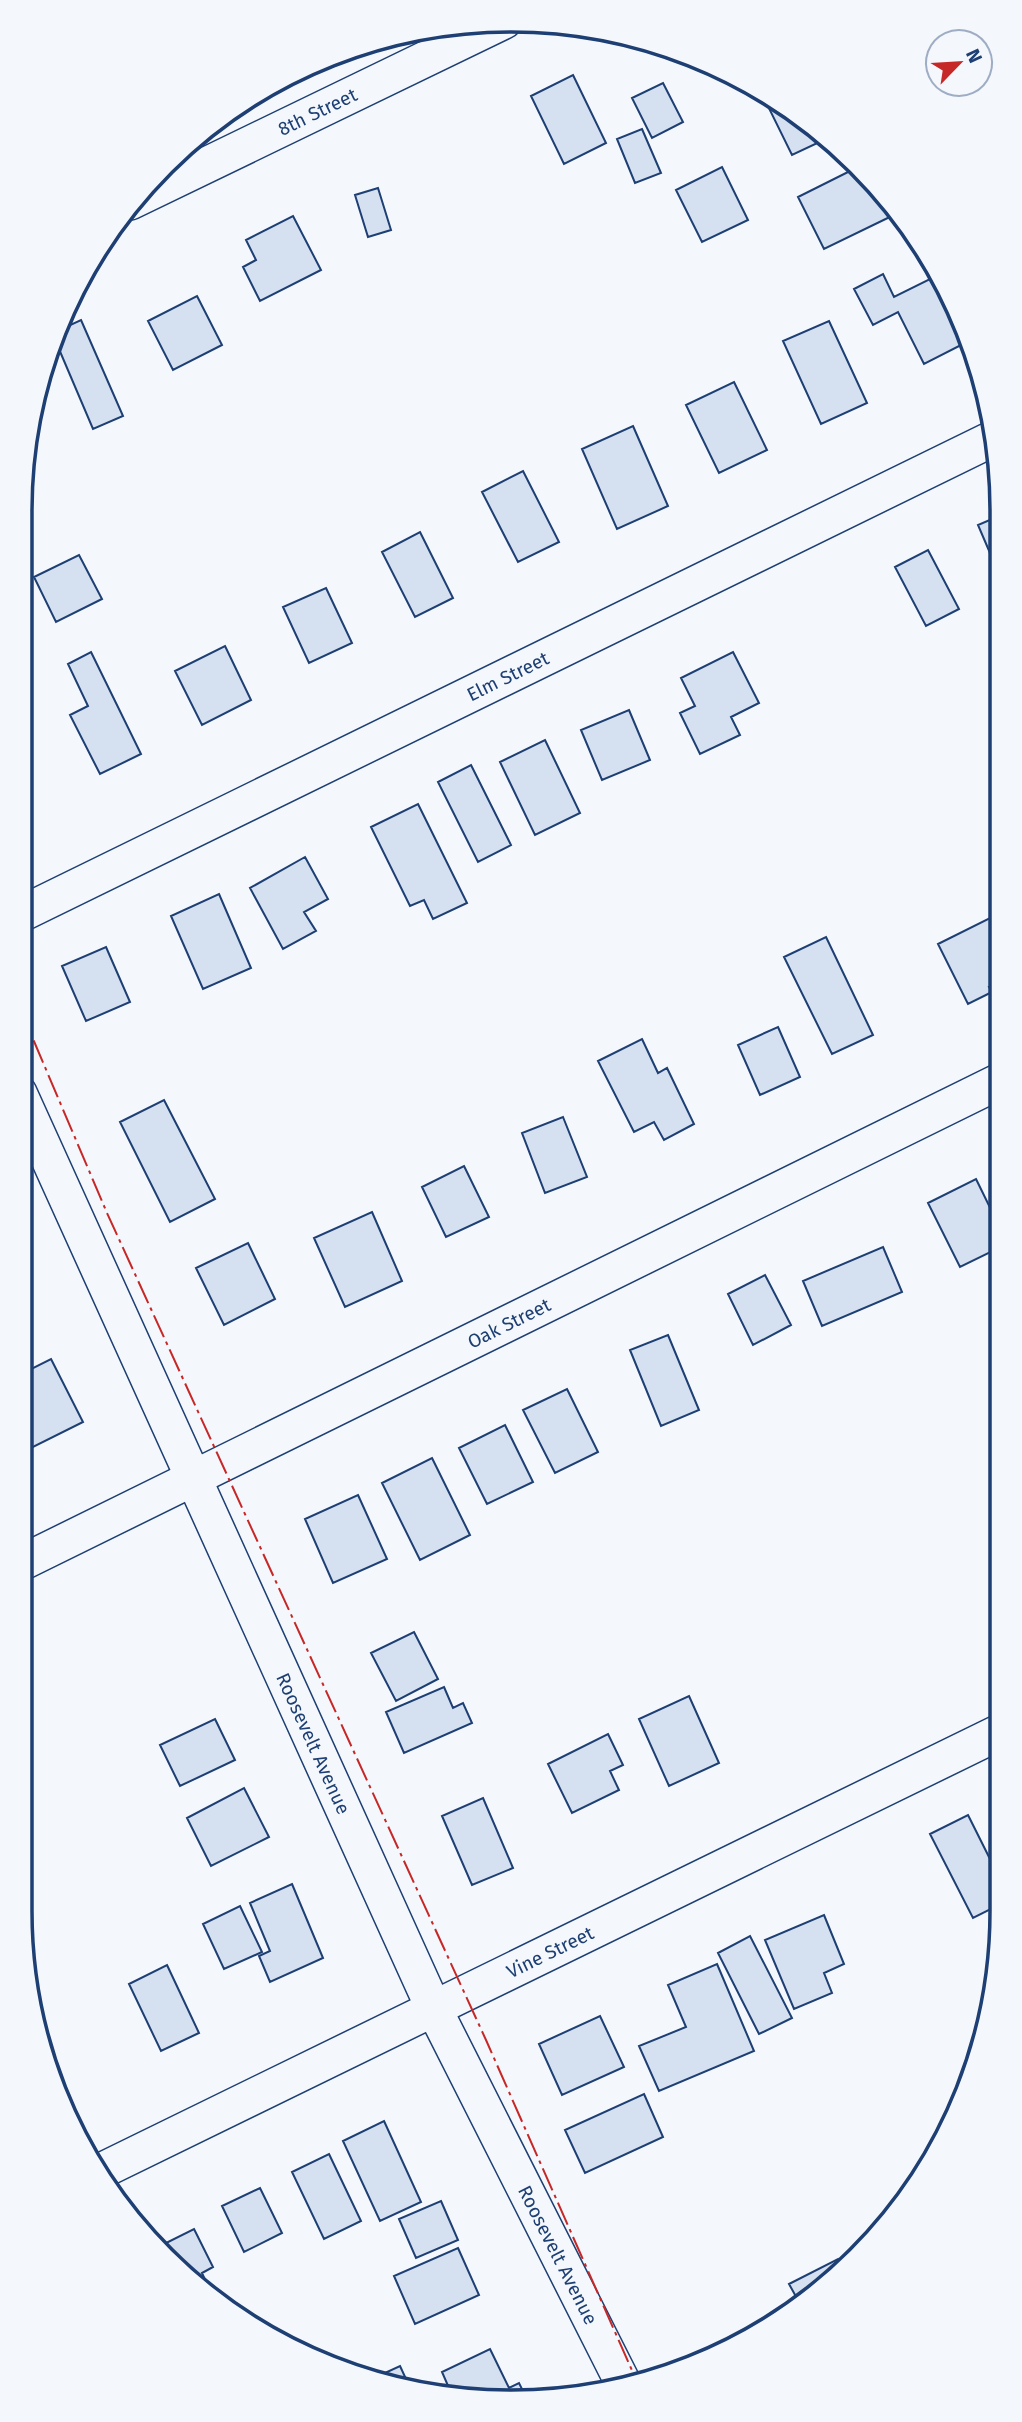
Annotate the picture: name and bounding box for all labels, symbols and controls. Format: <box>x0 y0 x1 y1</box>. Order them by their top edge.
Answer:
north arrow <box>924 28 994 98</box>
text: N <box>961 45 987 67</box>
street label: 8th Street <box>274 82 361 140</box>
street label: Elm Street <box>463 646 553 706</box>
street label: Oak Street <box>464 1293 554 1353</box>
street label: Roosevelt Avenue <box>272 1669 356 1818</box>
street label: Vine Street <box>503 1921 597 1983</box>
street label: Roosevelt Avenue <box>513 2181 603 2328</box>

